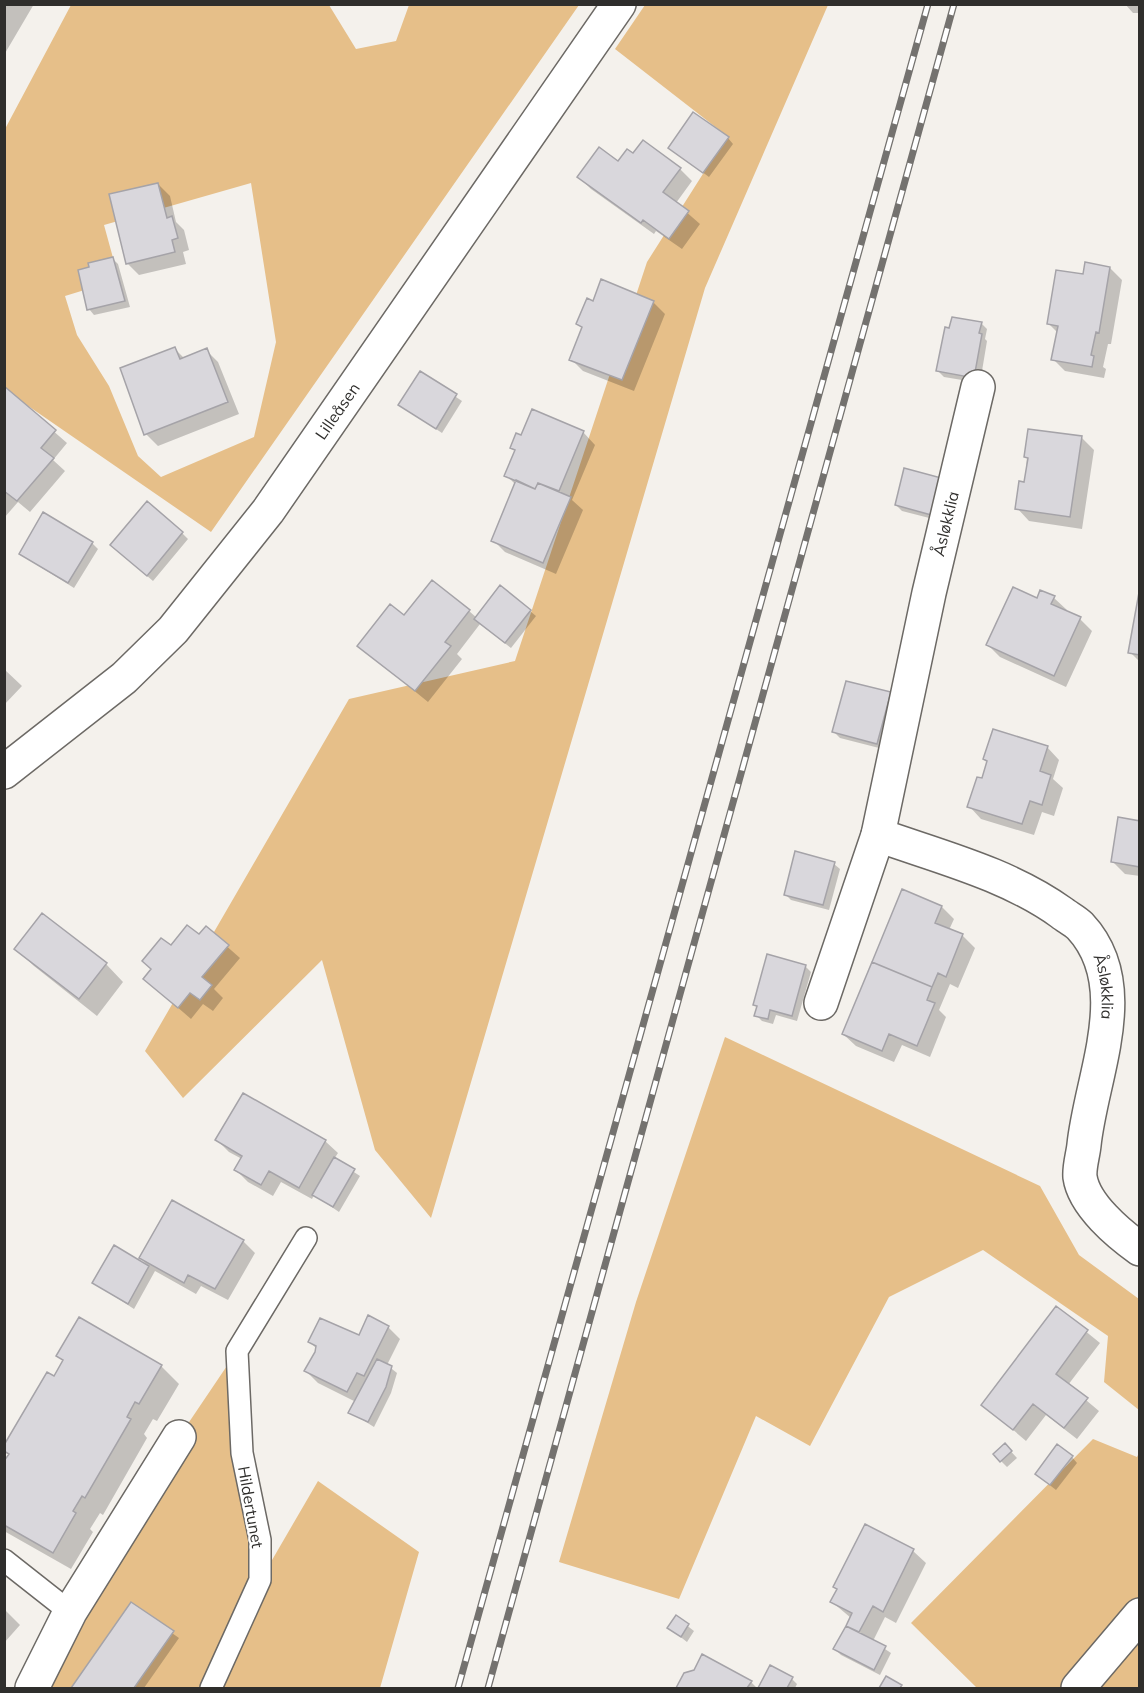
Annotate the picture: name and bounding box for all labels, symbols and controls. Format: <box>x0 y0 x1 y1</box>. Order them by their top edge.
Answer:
street label: Lilleåsen <box>311 379 364 443</box>
street label: Åsløkklia <box>928 489 963 558</box>
street label: Åsløkklia <box>1089 951 1118 1020</box>
street label: Hildertunet <box>234 1464 268 1550</box>

